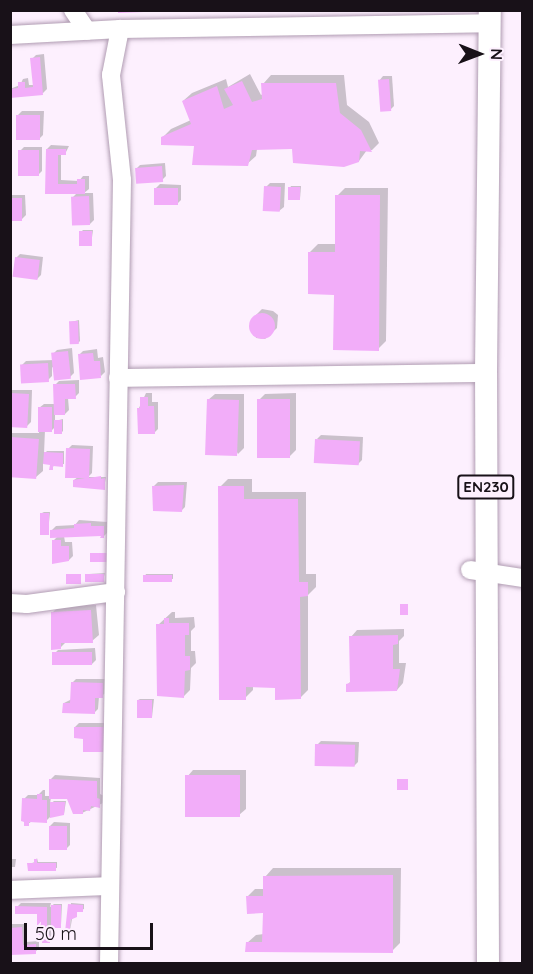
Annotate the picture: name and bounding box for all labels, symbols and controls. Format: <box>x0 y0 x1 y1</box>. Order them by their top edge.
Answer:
north arrow <box>449 24 509 84</box>
text: N <box>487 48 507 60</box>
road number: EN230 <box>456 475 516 499</box>
scale bar <box>27 911 156 949</box>
text: 50 m <box>35 922 77 945</box>

